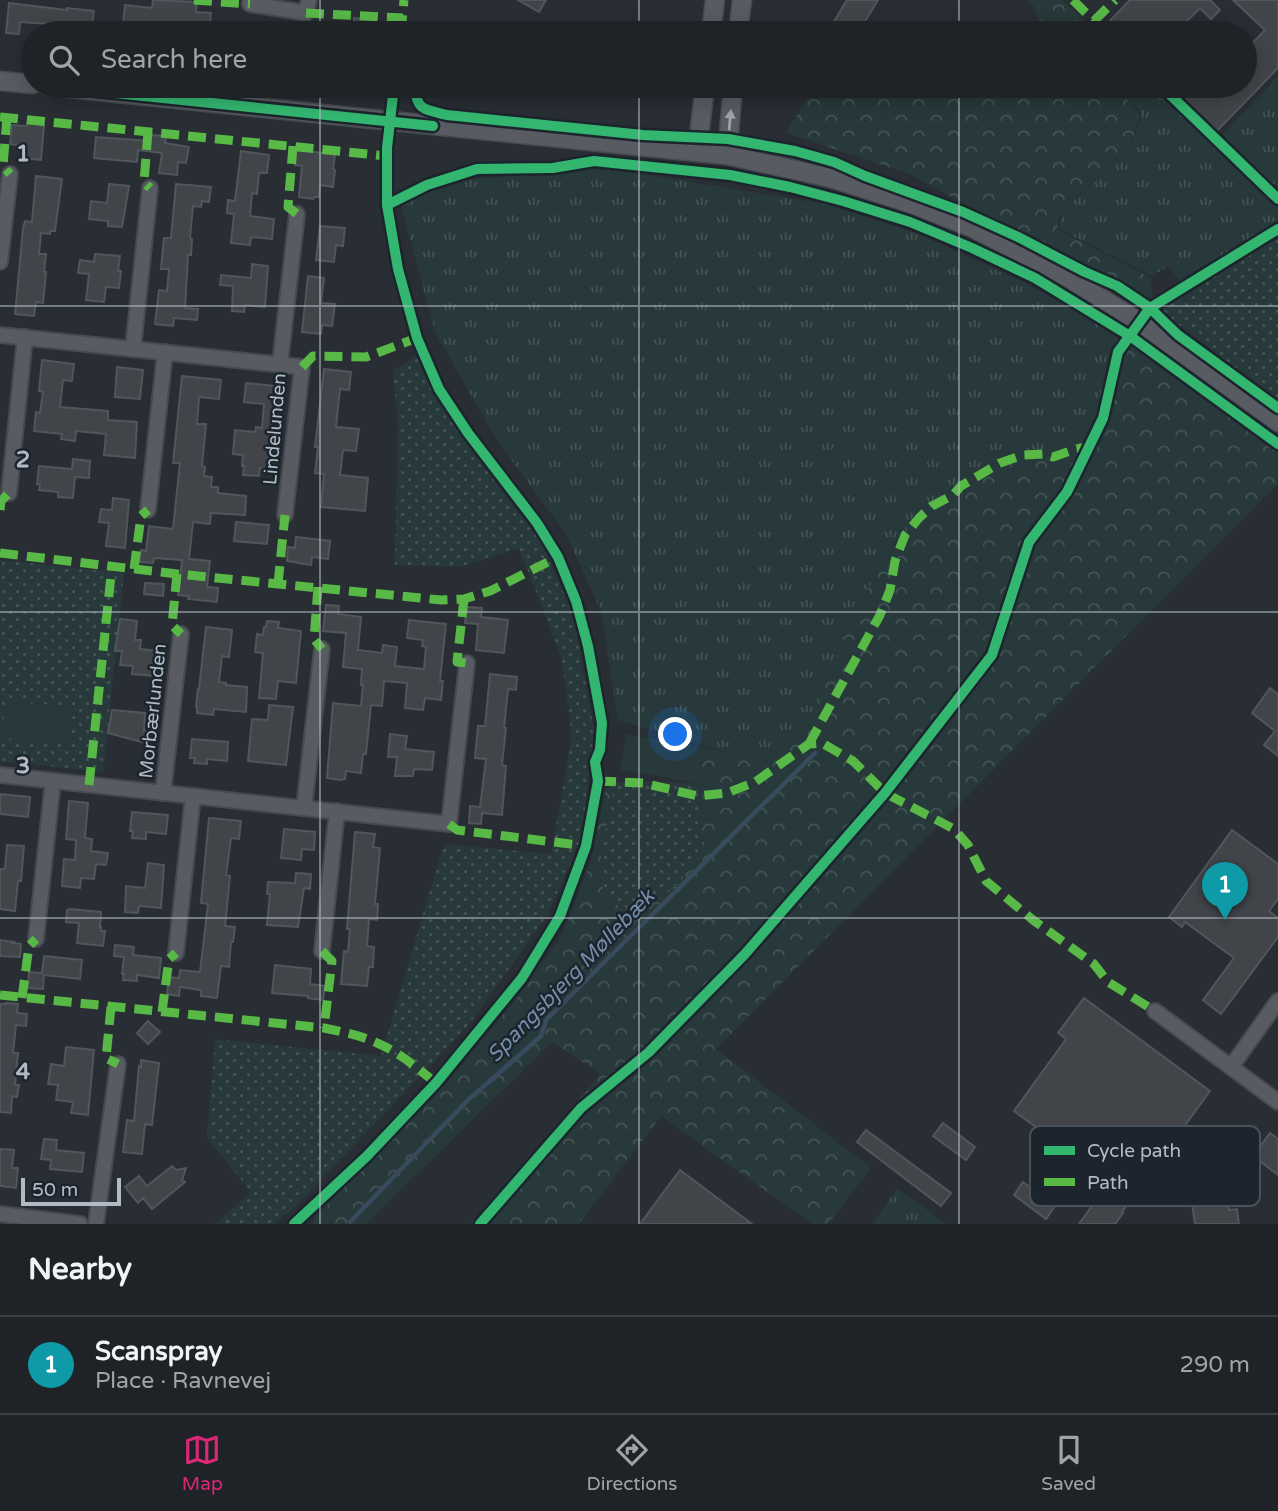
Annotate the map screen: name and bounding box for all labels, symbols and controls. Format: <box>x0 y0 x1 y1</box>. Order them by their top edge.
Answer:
search box <box>21 21 1257 98</box>
icon: search <box>45 41 83 79</box>
text: Search here <box>101 44 247 75</box>
one-way arrow <box>724 109 735 131</box>
text: 1 <box>16 140 30 168</box>
street label: Lindelunden <box>259 372 291 486</box>
text: 2 <box>16 446 30 474</box>
street label: Morbærlunden <box>135 642 171 780</box>
your location <box>658 717 692 751</box>
text: 3 <box>16 752 30 780</box>
pin: 1 <box>1202 862 1248 920</box>
water label: Spangsbjerg Møllebæk <box>482 884 661 1067</box>
text: 4 <box>16 1058 31 1086</box>
legend <box>1030 1126 1260 1206</box>
text: Cycle path <box>1087 1140 1181 1162</box>
text: Path <box>1087 1172 1129 1194</box>
scale bar <box>21 1175 121 1207</box>
text: 50 m <box>32 1179 78 1201</box>
text: Nearby <box>28 1251 132 1288</box>
text: Scanspray <box>95 1336 223 1367</box>
text: 1 <box>44 1351 58 1379</box>
text: 290 m <box>1180 1351 1250 1379</box>
text: Place · Ravnevej <box>95 1367 271 1395</box>
tab: Map <box>182 1431 223 1495</box>
tab: Directions <box>587 1431 678 1495</box>
tab: Saved <box>1041 1431 1096 1495</box>

